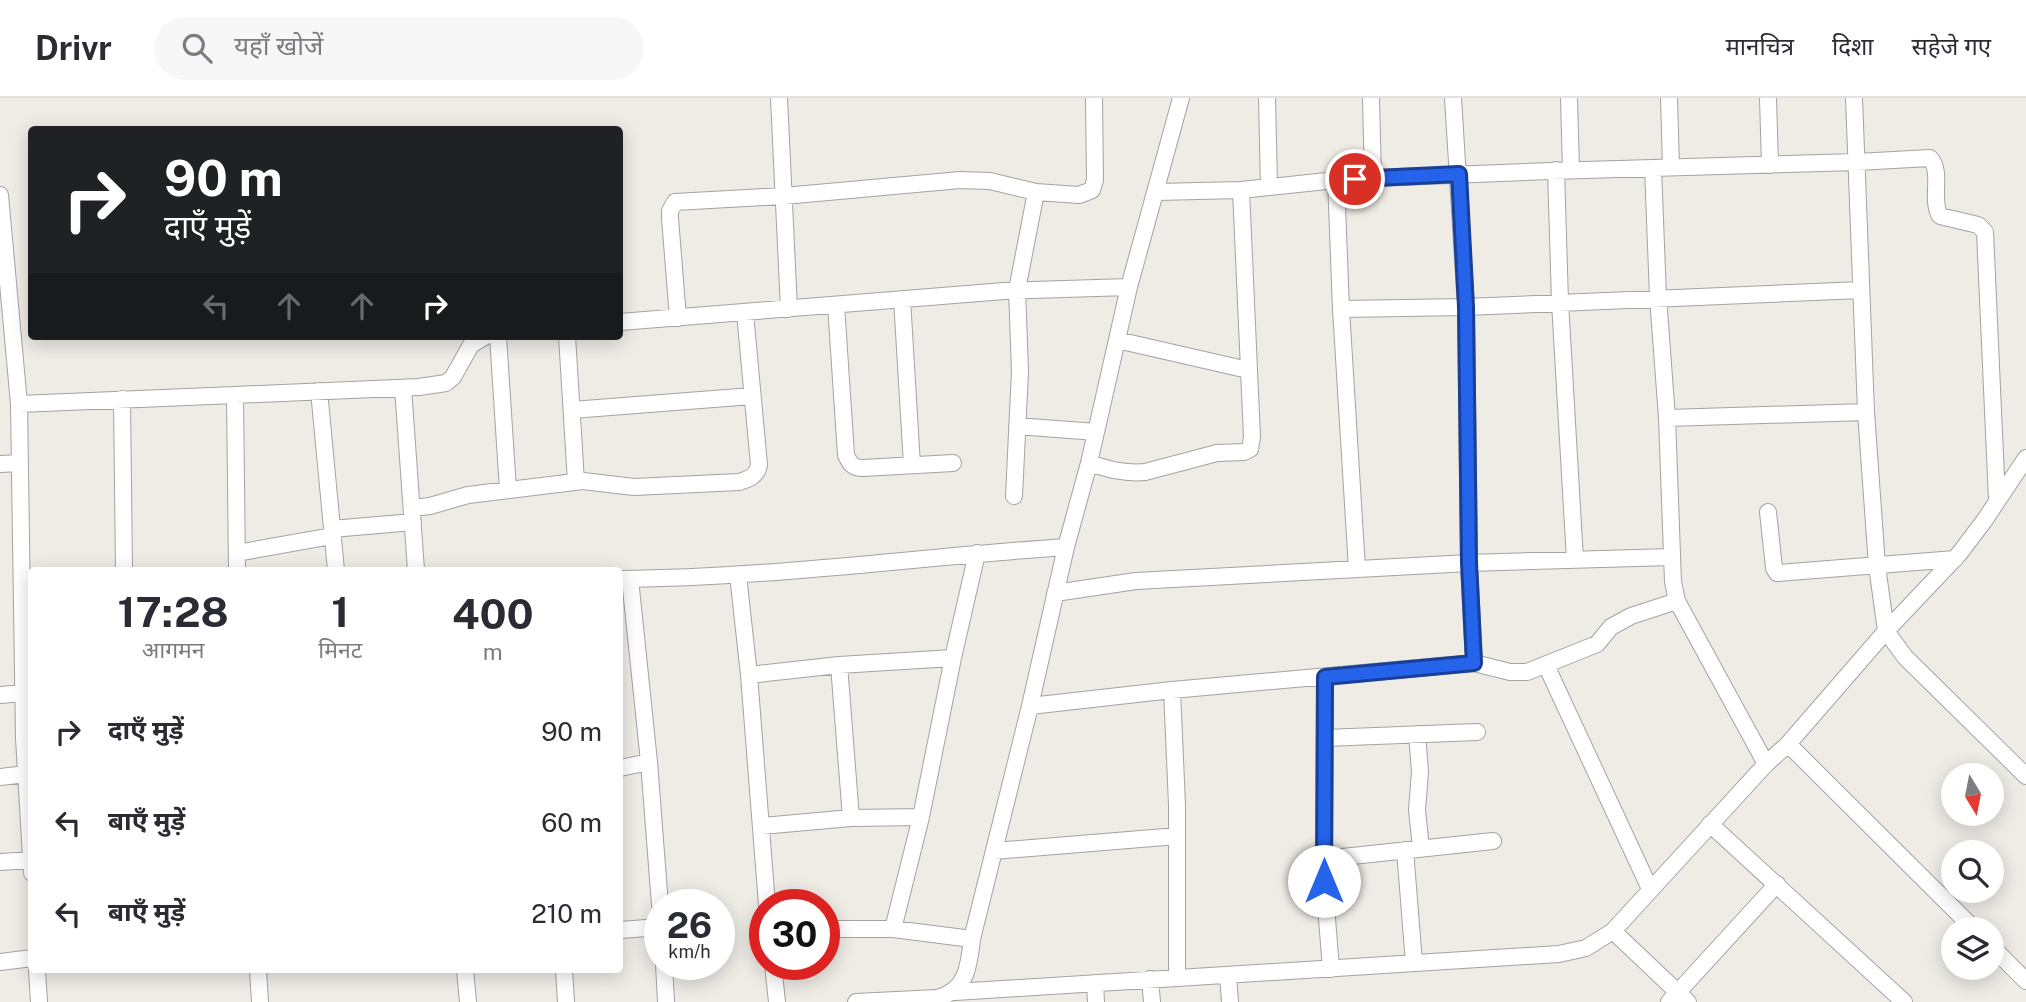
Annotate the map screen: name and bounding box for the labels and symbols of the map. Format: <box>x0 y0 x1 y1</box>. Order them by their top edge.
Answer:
pin <box>1325 149 1385 209</box>
north arrow <box>1941 763 2004 826</box>
position arrow <box>1287 844 1361 918</box>
speed limit sign: 30 <box>749 889 840 980</box>

